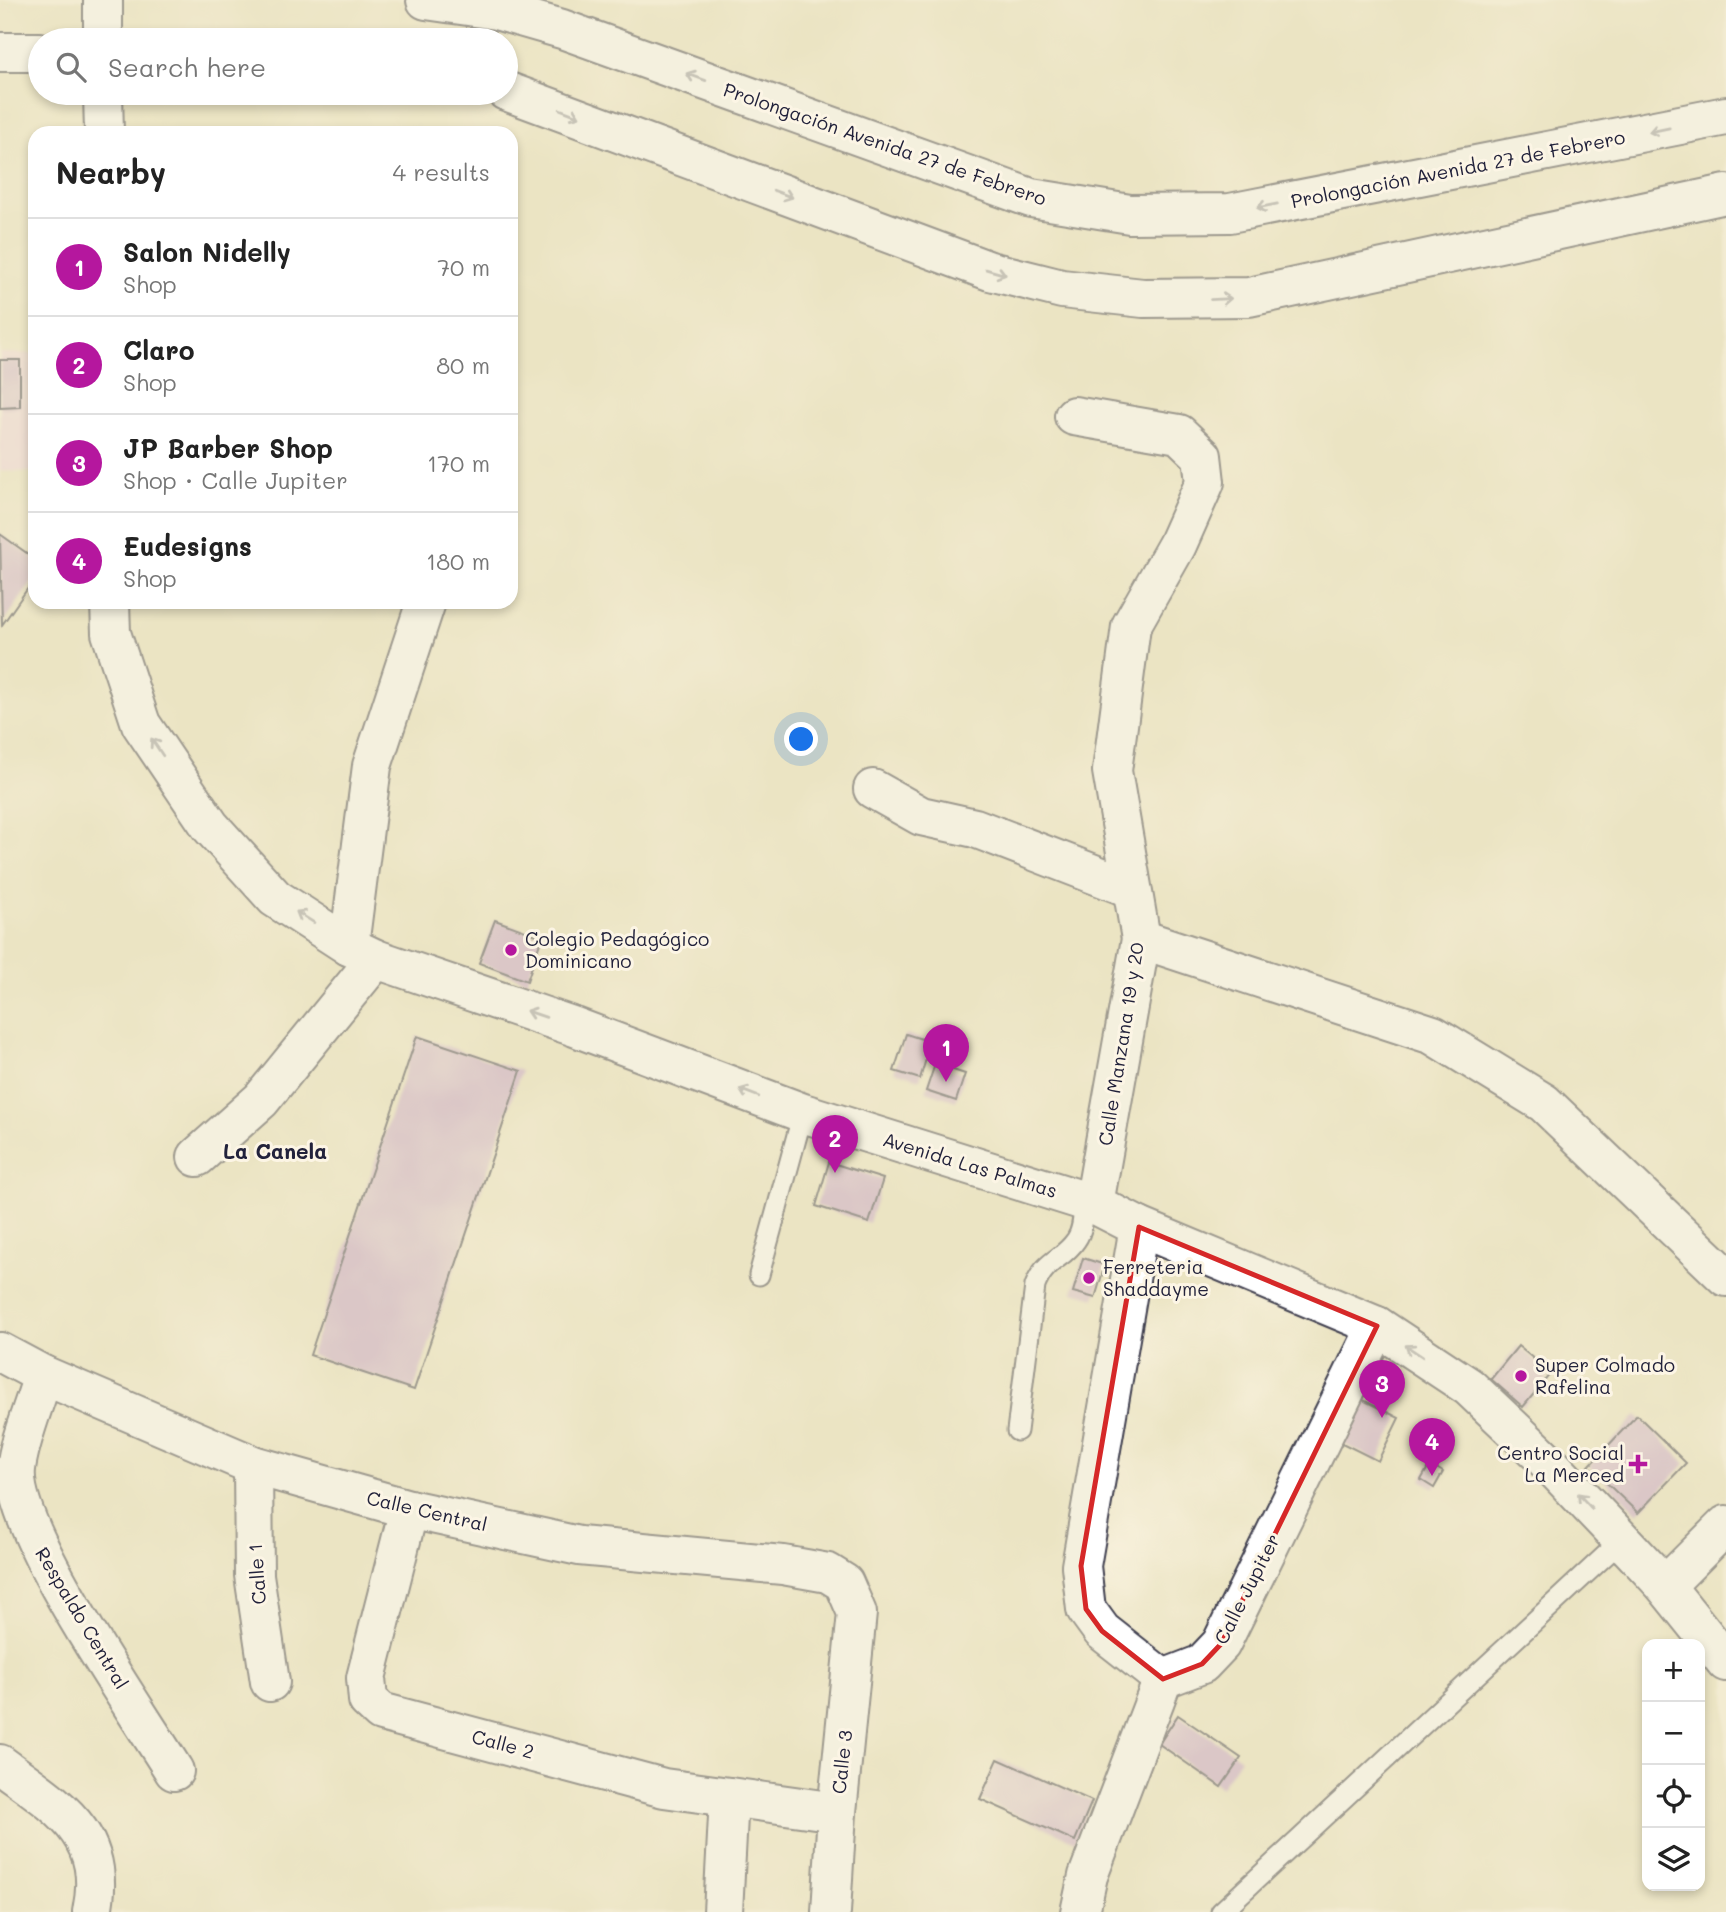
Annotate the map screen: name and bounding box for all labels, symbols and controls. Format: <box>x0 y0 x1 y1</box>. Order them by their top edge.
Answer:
search box <box>28 28 518 105</box>
icon: search <box>52 48 90 86</box>
text: Search here <box>108 50 266 84</box>
one-way arrow <box>685 70 707 82</box>
street label: Prolongación Avenida 27 de Febrero <box>720 76 1050 211</box>
one-way arrow <box>559 107 581 120</box>
street label: Prolongación Avenida 27 de Febrero <box>1289 124 1627 213</box>
one-way arrow <box>1648 124 1671 137</box>
text: Nearby <box>56 152 166 192</box>
text: 4 results <box>393 157 490 187</box>
one-way arrow <box>771 189 793 201</box>
one-way arrow <box>1256 200 1279 213</box>
text: Salon Nidelly <box>123 235 291 269</box>
text: 1 <box>74 252 84 282</box>
text: 70 m <box>437 252 490 282</box>
one-way arrow <box>985 266 1007 279</box>
text: Shop <box>123 269 177 299</box>
one-way arrow <box>1209 292 1232 305</box>
text: Claro <box>123 333 195 367</box>
text: 2 <box>73 350 85 380</box>
text: 80 m <box>436 350 490 380</box>
text: Shop <box>123 367 177 397</box>
text: JP Barber Shop <box>123 431 333 465</box>
text: 3 <box>72 448 86 478</box>
text: 170 m <box>427 448 490 478</box>
text: Shop · Calle Jupiter <box>123 465 348 495</box>
text: Eudesigns <box>123 529 252 563</box>
text: 4 <box>72 546 86 576</box>
text: 180 m <box>426 546 490 576</box>
text: Shop <box>123 563 177 593</box>
your location <box>784 722 818 756</box>
one-way arrow <box>150 738 164 758</box>
one-way arrow <box>295 910 315 924</box>
place label: Colegio Pedagógico Dominicano <box>525 926 709 973</box>
street label: Calle Manzana 19 y 20 <box>1092 940 1149 1147</box>
marker: Colegio Pedagógico Dominicano <box>503 942 519 958</box>
one-way arrow <box>526 1007 548 1019</box>
pin: 1 <box>923 1024 969 1082</box>
one-way arrow <box>739 1086 761 1099</box>
pin: 2 <box>812 1115 858 1173</box>
street label: Avenida Las Palmas <box>880 1126 1060 1203</box>
district label: La Canela <box>223 1137 327 1164</box>
place label: Ferreteria Shaddayme <box>1103 1254 1209 1301</box>
marker: Ferreteria Shaddayme <box>1081 1270 1097 1286</box>
one-way arrow <box>1405 1344 1424 1358</box>
place label: Super Colmado Rafelina <box>1535 1352 1675 1399</box>
pin: 3 <box>1359 1360 1405 1418</box>
marker: Super Colmado Rafelina <box>1513 1368 1529 1384</box>
pin: 4 <box>1409 1418 1455 1476</box>
place label: Centro Social La Merced <box>1497 1440 1624 1487</box>
marker: Centro Social La Merced <box>1630 1456 1646 1472</box>
street label: Calle Central <box>364 1484 490 1537</box>
one-way arrow <box>1576 1492 1593 1509</box>
street label: Calle Jupiter <box>1208 1529 1285 1648</box>
street label: Respaldo Central <box>30 1542 135 1693</box>
street label: Calle 1 <box>242 1543 271 1605</box>
map controls <box>1642 1639 1705 1891</box>
button: + <box>1642 1639 1705 1702</box>
button: − <box>1642 1702 1705 1765</box>
street label: Calle 2 <box>469 1723 537 1764</box>
street label: Calle 3 <box>826 1729 857 1795</box>
button: locate <box>1642 1765 1705 1828</box>
button: layers <box>1642 1828 1705 1891</box>

